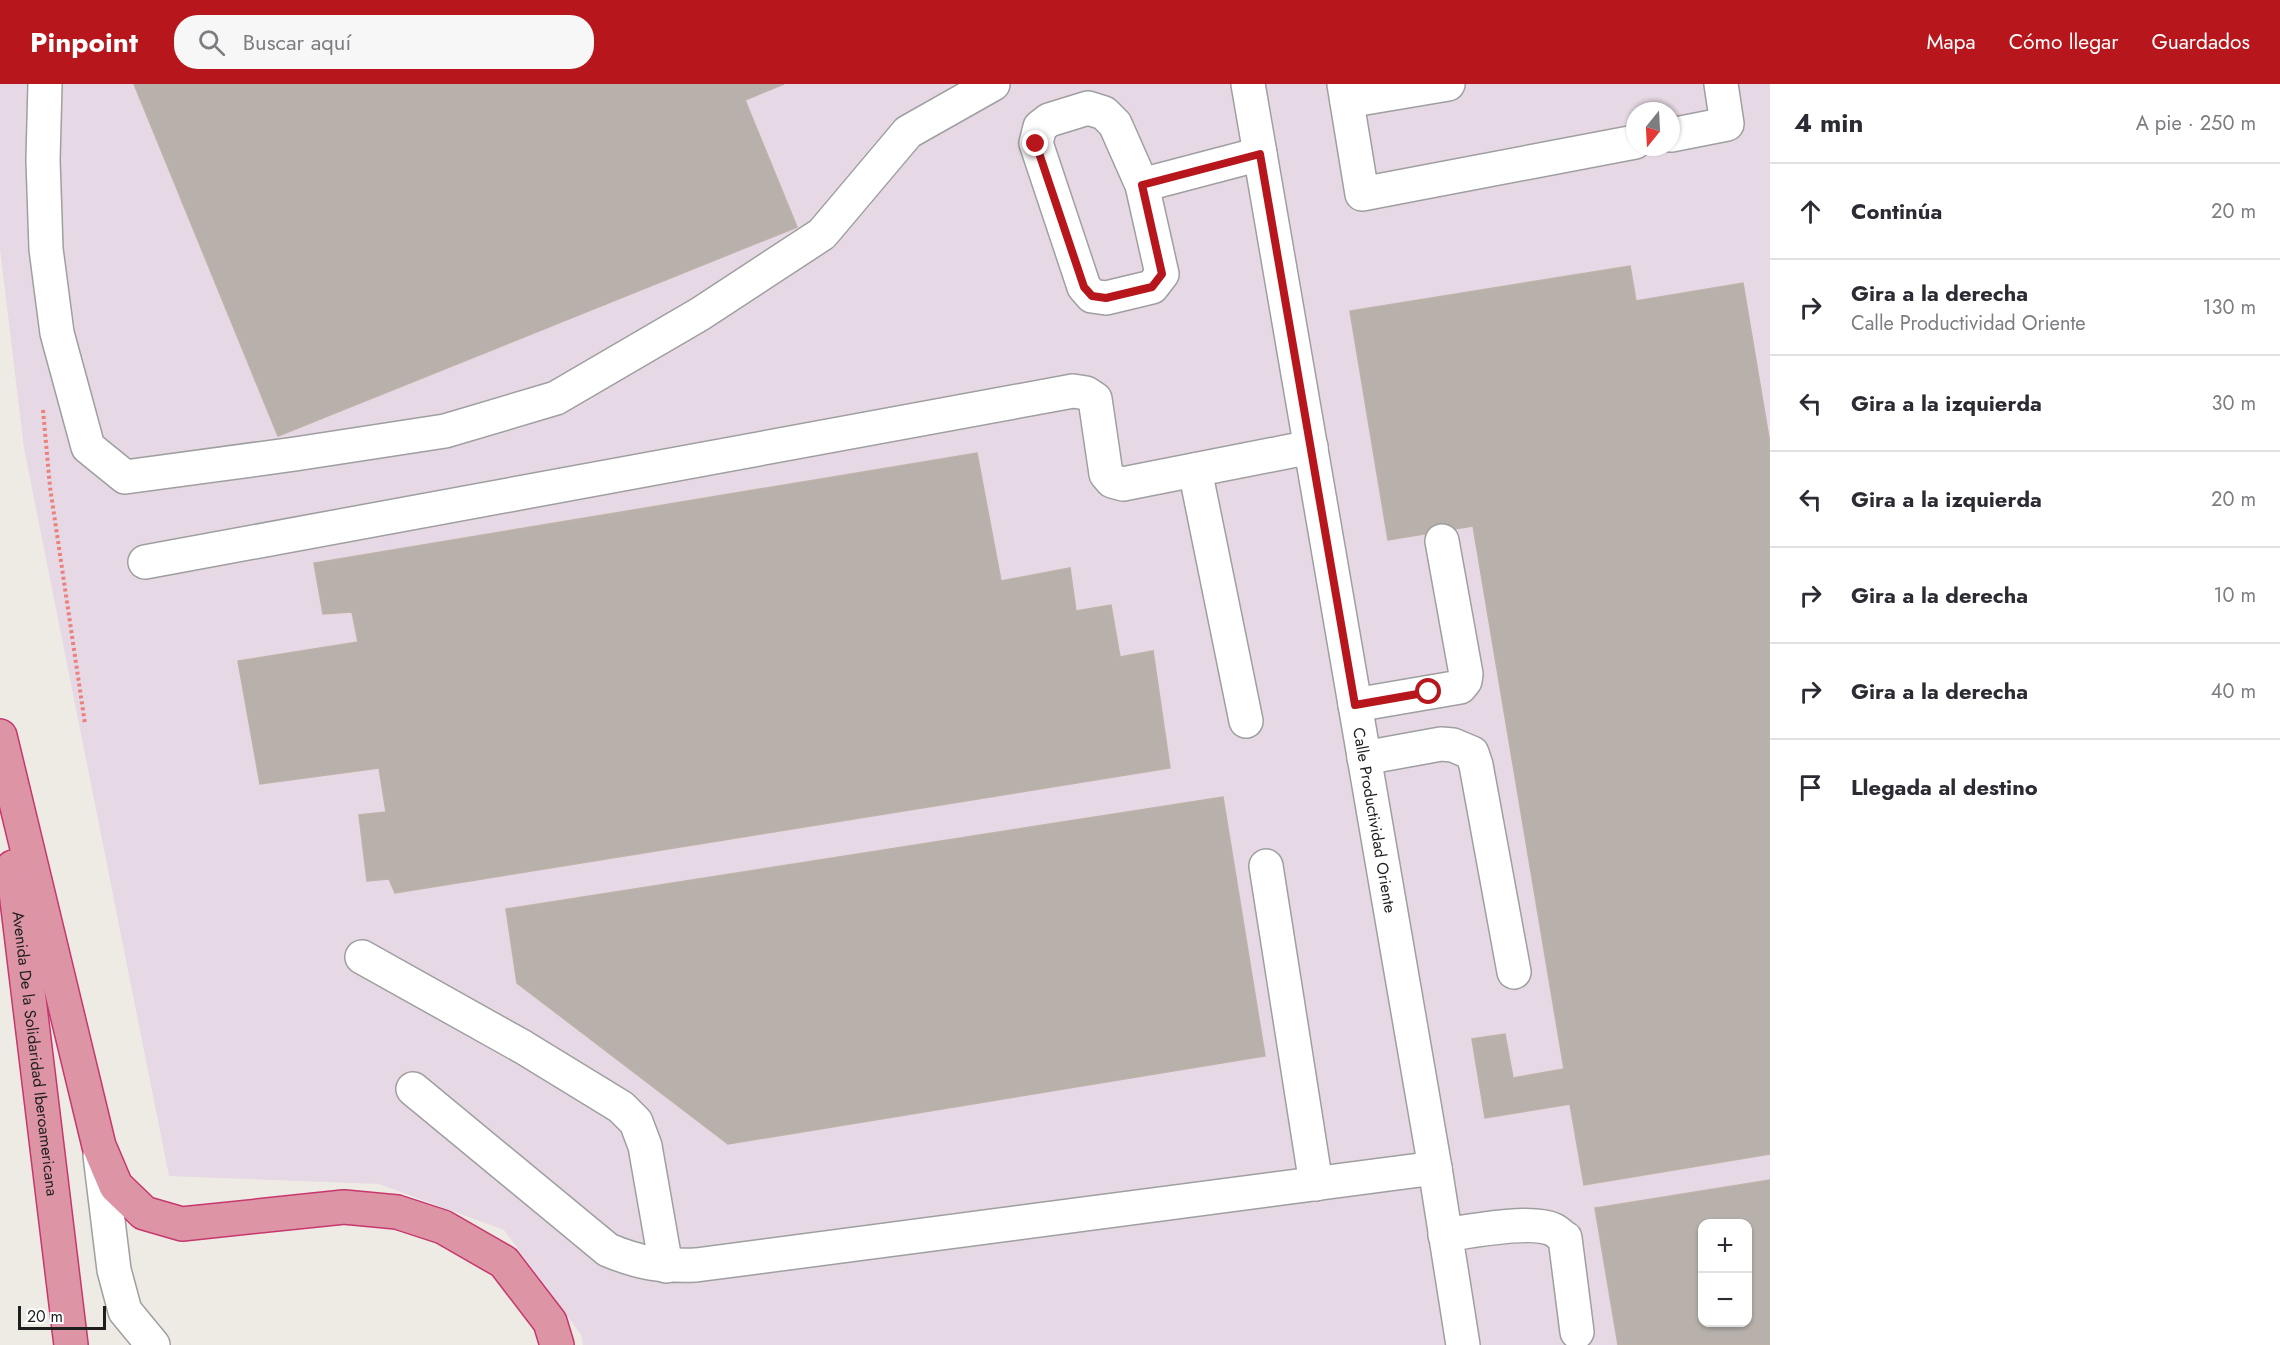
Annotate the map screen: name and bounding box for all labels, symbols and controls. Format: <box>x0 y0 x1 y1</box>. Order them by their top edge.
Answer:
search box <box>174 15 594 69</box>
text: Pinpoint <box>30 22 138 63</box>
icon: search <box>195 26 228 59</box>
text: Buscar aquí <box>243 26 351 58</box>
text: Mapa <box>1926 27 1976 57</box>
text: Cómo llegar <box>2009 27 2118 57</box>
text: Guardados <box>2151 27 2250 57</box>
north arrow <box>1626 102 1680 156</box>
text: 4 min <box>1794 104 1863 142</box>
text: A pie · 250 m <box>2136 109 2256 138</box>
route end <box>1022 130 1048 156</box>
icon: ahead <box>1794 195 1827 228</box>
text: Continúa <box>1851 195 1942 227</box>
text: 20 m <box>2211 197 2256 226</box>
text: Gira a la derecha <box>1851 277 2028 309</box>
icon: right <box>1794 291 1827 324</box>
text: 130 m <box>2202 293 2256 322</box>
text: Calle Productividad Oriente <box>1851 309 2086 338</box>
icon: left <box>1794 387 1827 420</box>
text: Gira a la izquierda <box>1851 387 2042 419</box>
text: 30 m <box>2211 389 2256 418</box>
icon: left <box>1794 483 1827 516</box>
text: Gira a la izquierda <box>1851 483 2042 515</box>
text: 20 m <box>2211 485 2256 514</box>
icon: right <box>1794 579 1827 612</box>
text: Gira a la derecha <box>1851 579 2028 611</box>
text: 10 m <box>2213 581 2256 610</box>
icon: right <box>1794 675 1827 708</box>
text: Gira a la derecha <box>1851 675 2028 707</box>
text: 40 m <box>2211 677 2256 706</box>
route start <box>1415 678 1441 704</box>
street label: Calle Productividad Oriente <box>1348 726 1402 915</box>
icon: arrive <box>1794 771 1827 804</box>
text: Llegada al destino <box>1851 771 2038 803</box>
street label: Avenida De la Solidaridad Iberoamericana <box>7 910 64 1197</box>
map controls <box>1698 1219 1752 1327</box>
button: + <box>1698 1219 1752 1273</box>
button: − <box>1698 1273 1752 1327</box>
scale bar <box>18 1303 106 1330</box>
text: 20 m <box>27 1305 63 1328</box>

